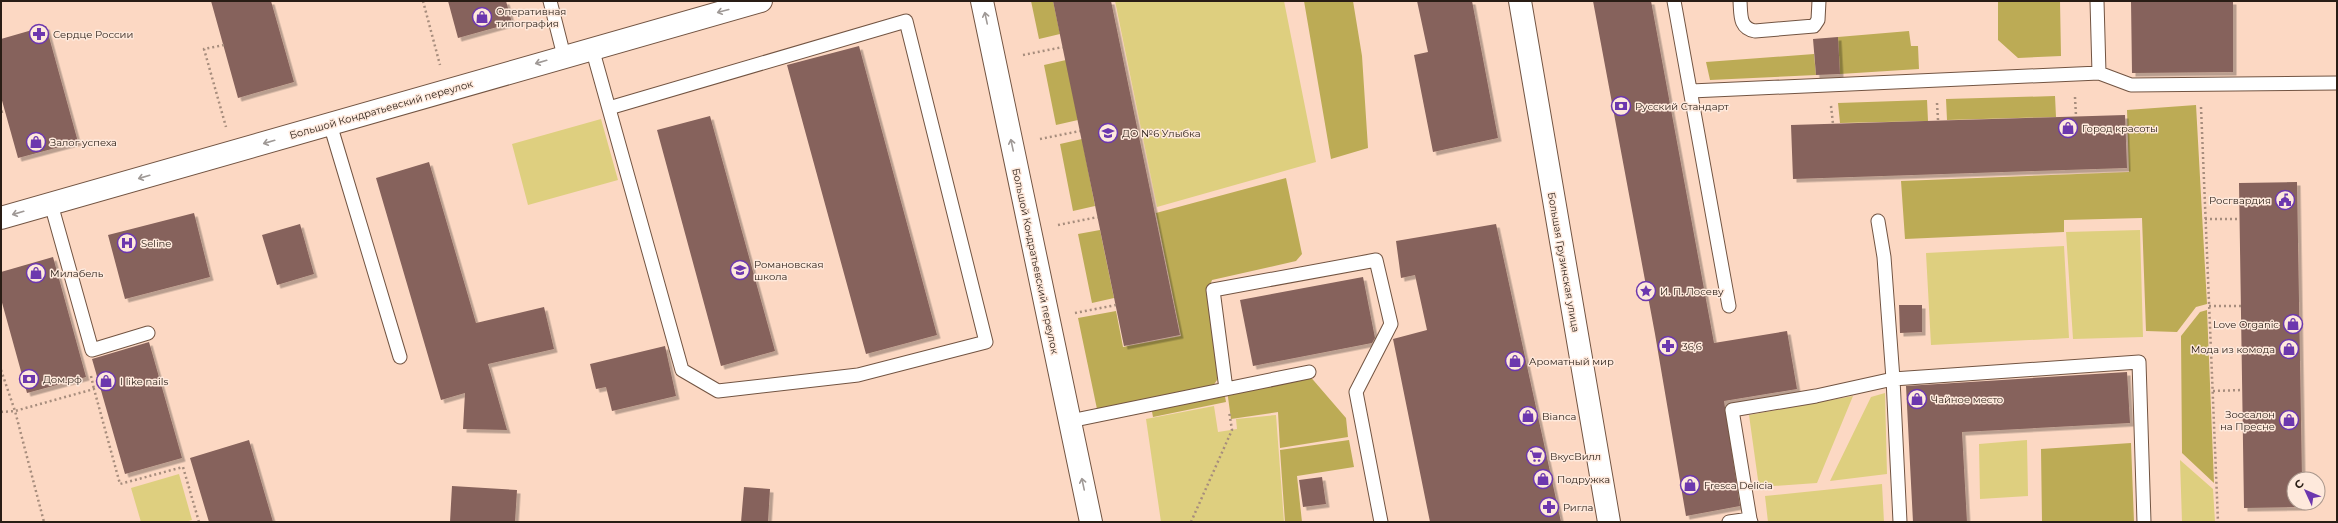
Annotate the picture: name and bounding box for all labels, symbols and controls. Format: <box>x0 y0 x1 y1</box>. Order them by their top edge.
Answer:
place label: Оперативная типография <box>496 5 566 30</box>
shop icon: Оперативная типография <box>471 6 493 28</box>
one-way arrow <box>717 8 730 16</box>
one-way arrow <box>981 12 989 25</box>
pharmacy icon: Сердце России <box>28 23 50 45</box>
place label: Сердце России <box>53 28 133 41</box>
one-way arrow <box>535 59 548 67</box>
street label: Большой Кондратьевский переулок <box>288 77 474 142</box>
bank icon: Русский Стандарт <box>1610 95 1632 117</box>
place label: Русский Стандарт <box>1635 100 1729 113</box>
shop icon: Город красоты <box>2057 117 2079 139</box>
school or university icon: ДО №6 Улыбка <box>1097 122 1119 144</box>
place label: Город красоты <box>2082 122 2158 135</box>
place label: ДО №6 Улыбка <box>1122 127 1201 140</box>
shop icon: Залог успеха <box>25 131 47 153</box>
place label: Залог успеха <box>50 136 117 149</box>
one-way arrow <box>262 139 275 146</box>
one-way arrow <box>1008 139 1016 152</box>
street label: Большой Кондратьевский переулок <box>1009 167 1062 355</box>
one-way arrow <box>137 174 150 182</box>
public building icon: Росгвардия <box>2274 189 2296 211</box>
street label: Большая Грузинская улица <box>1545 191 1582 333</box>
place label: Росгвардия <box>2209 194 2271 207</box>
one-way arrow <box>12 210 25 217</box>
hospital icon: Seline <box>116 232 138 254</box>
place label: Seline <box>141 237 171 250</box>
place label: Романовская школа <box>754 258 823 283</box>
school or university icon: Романовская школа <box>729 259 751 281</box>
shop icon: Милабель <box>25 262 47 284</box>
place label: Милабель <box>50 267 104 280</box>
place icon: И. П. Лосеву <box>1635 280 1657 302</box>
place label: И. П. Лосеву <box>1660 285 1724 298</box>
shop icon: Love Organic <box>2282 313 2304 335</box>
place label: Love Organic <box>2213 318 2279 331</box>
pharmacy icon: 36,6 <box>1657 335 1679 357</box>
shop icon: Мода из комода <box>2278 338 2300 360</box>
place label: 36,6 <box>1682 340 1702 353</box>
place label: Мода из комода <box>2191 343 2275 356</box>
shop icon: Ароматный мир <box>1504 350 1526 372</box>
place label: Ароматный мир <box>1529 355 1614 368</box>
bank icon: Дом.рф <box>18 368 40 390</box>
shop icon: I like nails <box>95 370 117 392</box>
place label: Дом.рф <box>43 373 82 386</box>
place label: I like nails <box>120 375 168 388</box>
shop icon: Чайное место <box>1906 388 1928 410</box>
place label: Чайное место <box>1931 393 2003 406</box>
shop icon: Bianca <box>1517 405 1539 427</box>
place label: Зоосалон на Пресне <box>2220 408 2275 433</box>
shop icon: Зоосалон на Пресне <box>2278 409 2300 431</box>
place label: Bianca <box>1542 410 1576 423</box>
supermarket icon: ВкусВилл <box>1525 445 1547 467</box>
place label: ВкусВилл <box>1550 450 1601 463</box>
shop icon: Подружка <box>1532 468 1554 490</box>
north arrow <box>2286 471 2326 511</box>
place label: Подружка <box>1557 473 1610 486</box>
shop icon: Fresca Delicia <box>1679 474 1701 496</box>
text: С <box>2291 476 2307 492</box>
one-way arrow <box>1078 478 1086 491</box>
place label: Fresca Delicia <box>1704 479 1773 492</box>
pharmacy icon: Ригла <box>1538 496 1560 518</box>
place label: Ригла <box>1563 501 1593 514</box>

